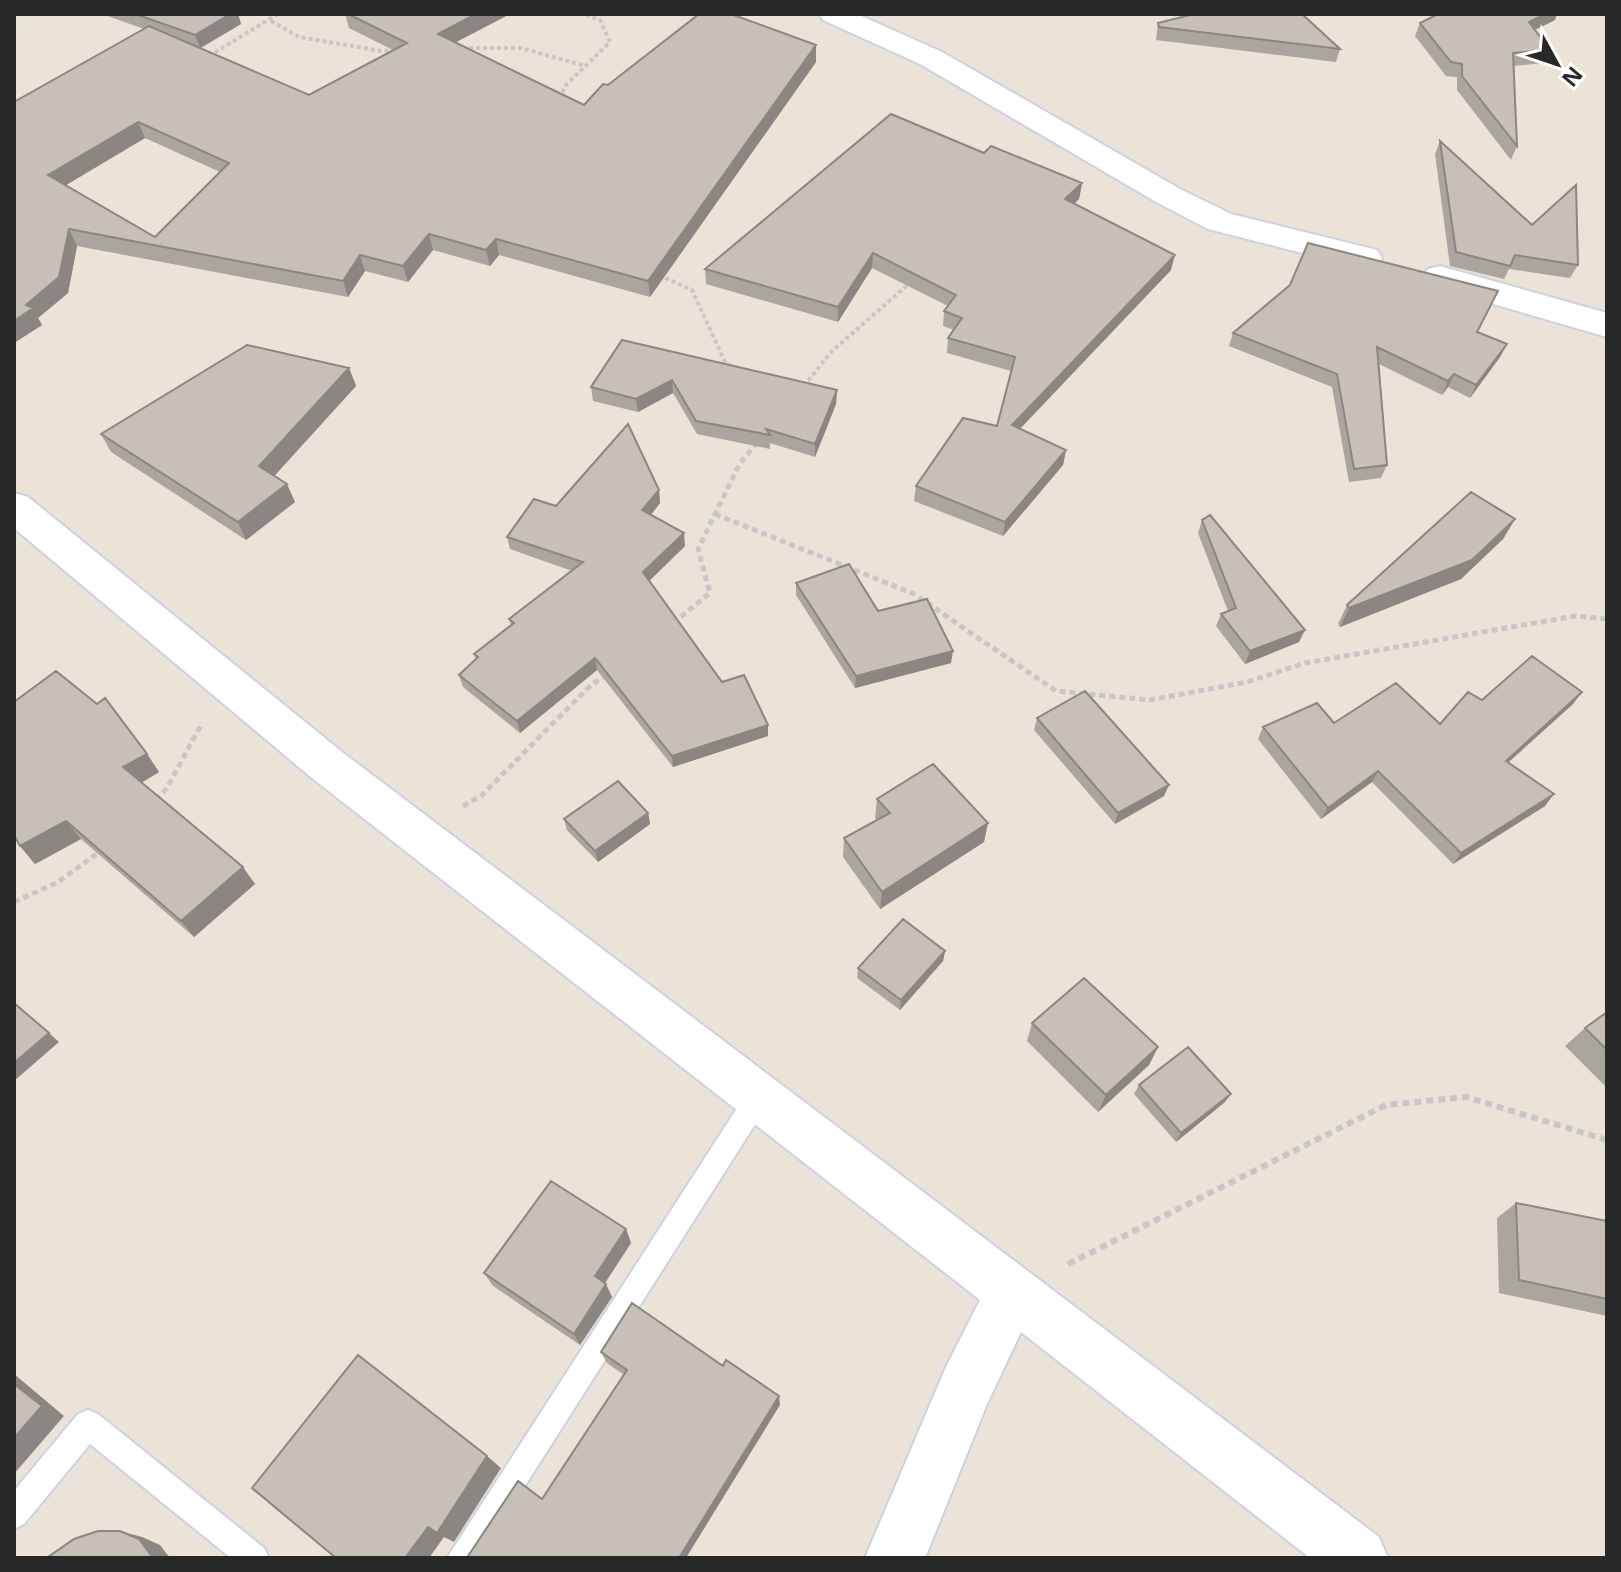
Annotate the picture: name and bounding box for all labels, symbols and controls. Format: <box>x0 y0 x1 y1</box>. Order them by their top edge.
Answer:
north arrow <box>1517 24 1597 104</box>
text: N <box>1556 61 1590 94</box>

